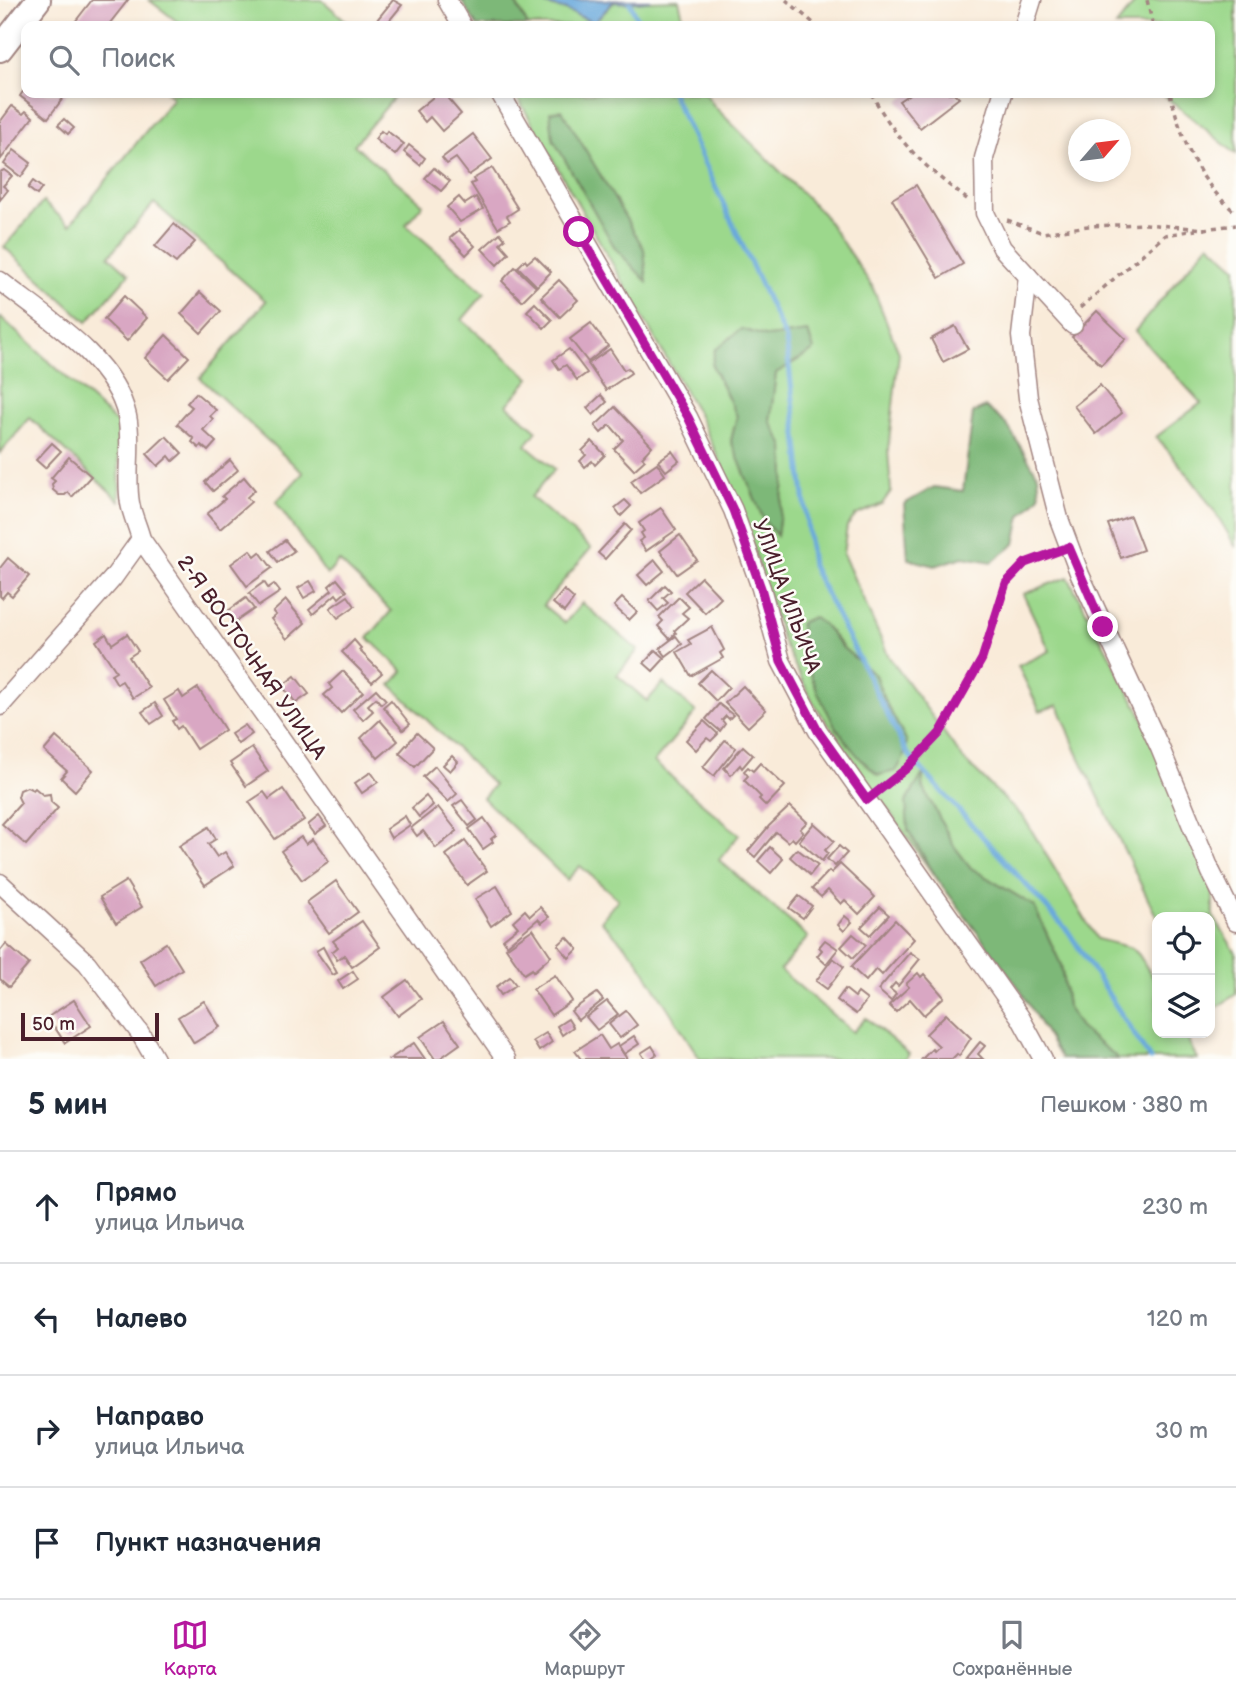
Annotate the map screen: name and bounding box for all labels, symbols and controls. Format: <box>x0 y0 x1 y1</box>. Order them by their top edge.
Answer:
search box <box>21 21 1215 98</box>
icon: search <box>45 41 83 79</box>
text: Поиск <box>101 44 175 75</box>
north arrow <box>1068 119 1131 182</box>
route start <box>563 216 594 247</box>
street label: УЛИЦА ИЛЬИЧА <box>747 516 826 677</box>
street label: 2-Я ВОСТОЧНАЯ УЛИЦА <box>172 551 332 764</box>
route end <box>1087 611 1118 642</box>
map controls <box>1152 912 1215 1038</box>
button: locate <box>1152 912 1215 975</box>
button: layers <box>1152 975 1215 1038</box>
scale bar <box>21 1010 159 1042</box>
text: 50 m <box>32 1013 75 1036</box>
text: 5 мин <box>28 1087 108 1123</box>
text: Пешком · 380 m <box>1040 1091 1208 1119</box>
text: Прямо <box>95 1178 177 1209</box>
icon: ahead <box>28 1188 66 1226</box>
text: 230 m <box>1142 1193 1208 1221</box>
text: улица Ильича <box>95 1209 245 1237</box>
icon: left <box>28 1300 66 1338</box>
text: Налево <box>95 1304 187 1335</box>
text: 120 m <box>1147 1305 1208 1333</box>
text: Направо <box>95 1402 204 1433</box>
icon: right <box>28 1412 66 1450</box>
text: 30 m <box>1155 1417 1208 1445</box>
text: улица Ильича <box>95 1433 245 1461</box>
icon: arrive <box>28 1524 66 1562</box>
text: Пункт назначения <box>95 1528 321 1559</box>
tab: Карта <box>164 1616 217 1681</box>
tab: Маршрут <box>544 1616 625 1681</box>
tab: Сохранённые <box>952 1616 1072 1681</box>

